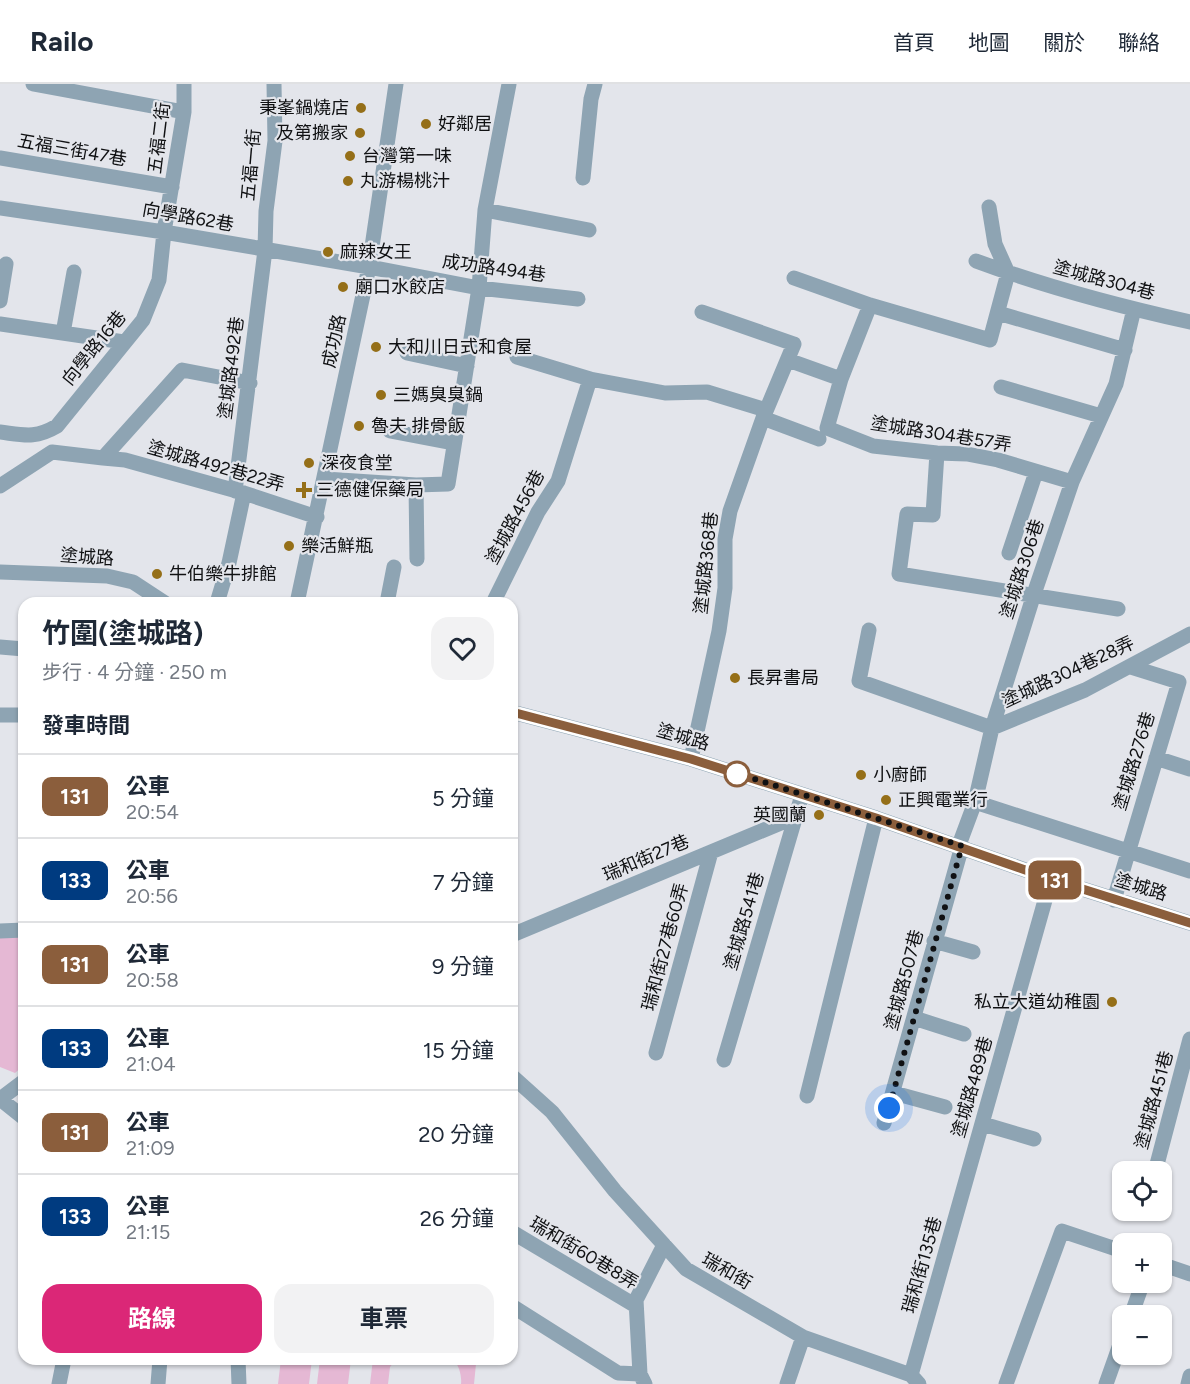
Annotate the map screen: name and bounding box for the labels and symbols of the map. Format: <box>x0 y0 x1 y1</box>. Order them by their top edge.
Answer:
place label: 秉峯鍋燒店 <box>259 97 349 119</box>
street label: 五福二街 <box>144 101 174 175</box>
marker: 秉峯鍋燒店 <box>354 101 368 115</box>
place label: 好鄰居 <box>438 113 492 135</box>
marker: 好鄰居 <box>419 117 433 131</box>
place label: 及第搬家 <box>276 122 348 144</box>
marker: 及第搬家 <box>353 126 367 140</box>
street label: 五福一街 <box>237 128 265 202</box>
street label: 五福三街47巷 <box>16 130 128 170</box>
place label: 台灣第一味 <box>362 145 452 167</box>
marker: 台灣第一味 <box>343 149 357 163</box>
place label: 丸游楊桃汁 <box>360 170 450 192</box>
marker: 丸游楊桃汁 <box>341 174 355 188</box>
street label: 向學路62巷 <box>141 198 235 236</box>
place label: 麻辣女王 <box>340 241 412 263</box>
marker: 麻辣女王 <box>321 245 335 259</box>
street label: 成功路494巷 <box>441 250 547 286</box>
street label: 塗城路304巷 <box>1051 256 1157 304</box>
place label: 廟口水餃店 <box>355 276 445 298</box>
marker: 廟口水餃店 <box>336 280 350 294</box>
street label: 向學路16巷 <box>57 306 131 390</box>
street label: 成功路 <box>318 312 350 370</box>
street label: 塗城路492巷 <box>214 315 248 421</box>
place label: 大和川日式和食屋 <box>388 336 532 358</box>
marker: 大和川日式和食屋 <box>369 340 383 354</box>
place label: 三媽臭臭鍋 <box>393 384 483 406</box>
marker: 三媽臭臭鍋 <box>374 388 388 402</box>
street label: 塗城路304巷57弄 <box>869 412 1013 456</box>
place label: 魯夫 排骨飯 <box>371 415 465 437</box>
marker: 魯夫 排骨飯 <box>352 419 366 433</box>
street label: 塗城路492巷22弄 <box>145 436 287 496</box>
place label: 深夜食堂 <box>321 452 393 474</box>
marker: 深夜食堂 <box>302 456 316 470</box>
street label: 塗城路456巷 <box>481 466 549 568</box>
place label: 三德健保藥局 <box>316 479 424 501</box>
marker: 三德健保藥局 <box>297 483 311 497</box>
street label: 塗城路368巷 <box>690 511 722 615</box>
street label: 塗城路306巷 <box>996 516 1048 622</box>
place label: 樂活鮮瓶 <box>301 535 373 557</box>
marker: 樂活鮮瓶 <box>282 539 296 553</box>
street label: 塗城路 <box>59 544 115 570</box>
place label: 牛伯樂牛排館 <box>169 563 277 585</box>
marker: 牛伯樂牛排館 <box>150 567 164 581</box>
street label: 塗城路304巷28弄 <box>998 632 1138 712</box>
place label: 長昇書局 <box>747 667 819 689</box>
marker: 長昇書局 <box>728 671 742 685</box>
street label: 塗城路276巷 <box>1109 709 1159 813</box>
street label: 塗城路 <box>654 719 712 755</box>
unlabelled marker <box>724 761 750 787</box>
place label: 小廚師 <box>873 764 927 786</box>
marker: 小廚師 <box>854 768 868 782</box>
place label: 正興電業行 <box>898 789 988 811</box>
marker: 正興電業行 <box>879 793 893 807</box>
place label: 英國蘭 <box>753 804 807 826</box>
marker: 英國蘭 <box>812 808 826 822</box>
street label: 瑞和街27巷 <box>599 830 693 886</box>
line badge: 131 <box>1020 860 1090 900</box>
street label: 塗城路541巷 <box>720 869 768 973</box>
street label: 塗城路 <box>1112 869 1170 905</box>
street label: 瑞和街27巷60弄 <box>637 881 693 1013</box>
street label: 塗城路507巷 <box>880 927 928 1033</box>
place label: 私立大道幼稚園 <box>974 991 1100 1013</box>
marker: 私立大道幼稚園 <box>1105 995 1119 1009</box>
street label: 塗城路489巷 <box>947 1034 997 1140</box>
street label: 塗城路451巷 <box>1130 1048 1178 1152</box>
your location <box>874 1093 904 1123</box>
street label: 瑞和街60巷8弄 <box>526 1212 642 1294</box>
street label: 瑞和街135巷 <box>898 1214 946 1316</box>
street label: 瑞和街 <box>698 1248 756 1294</box>

